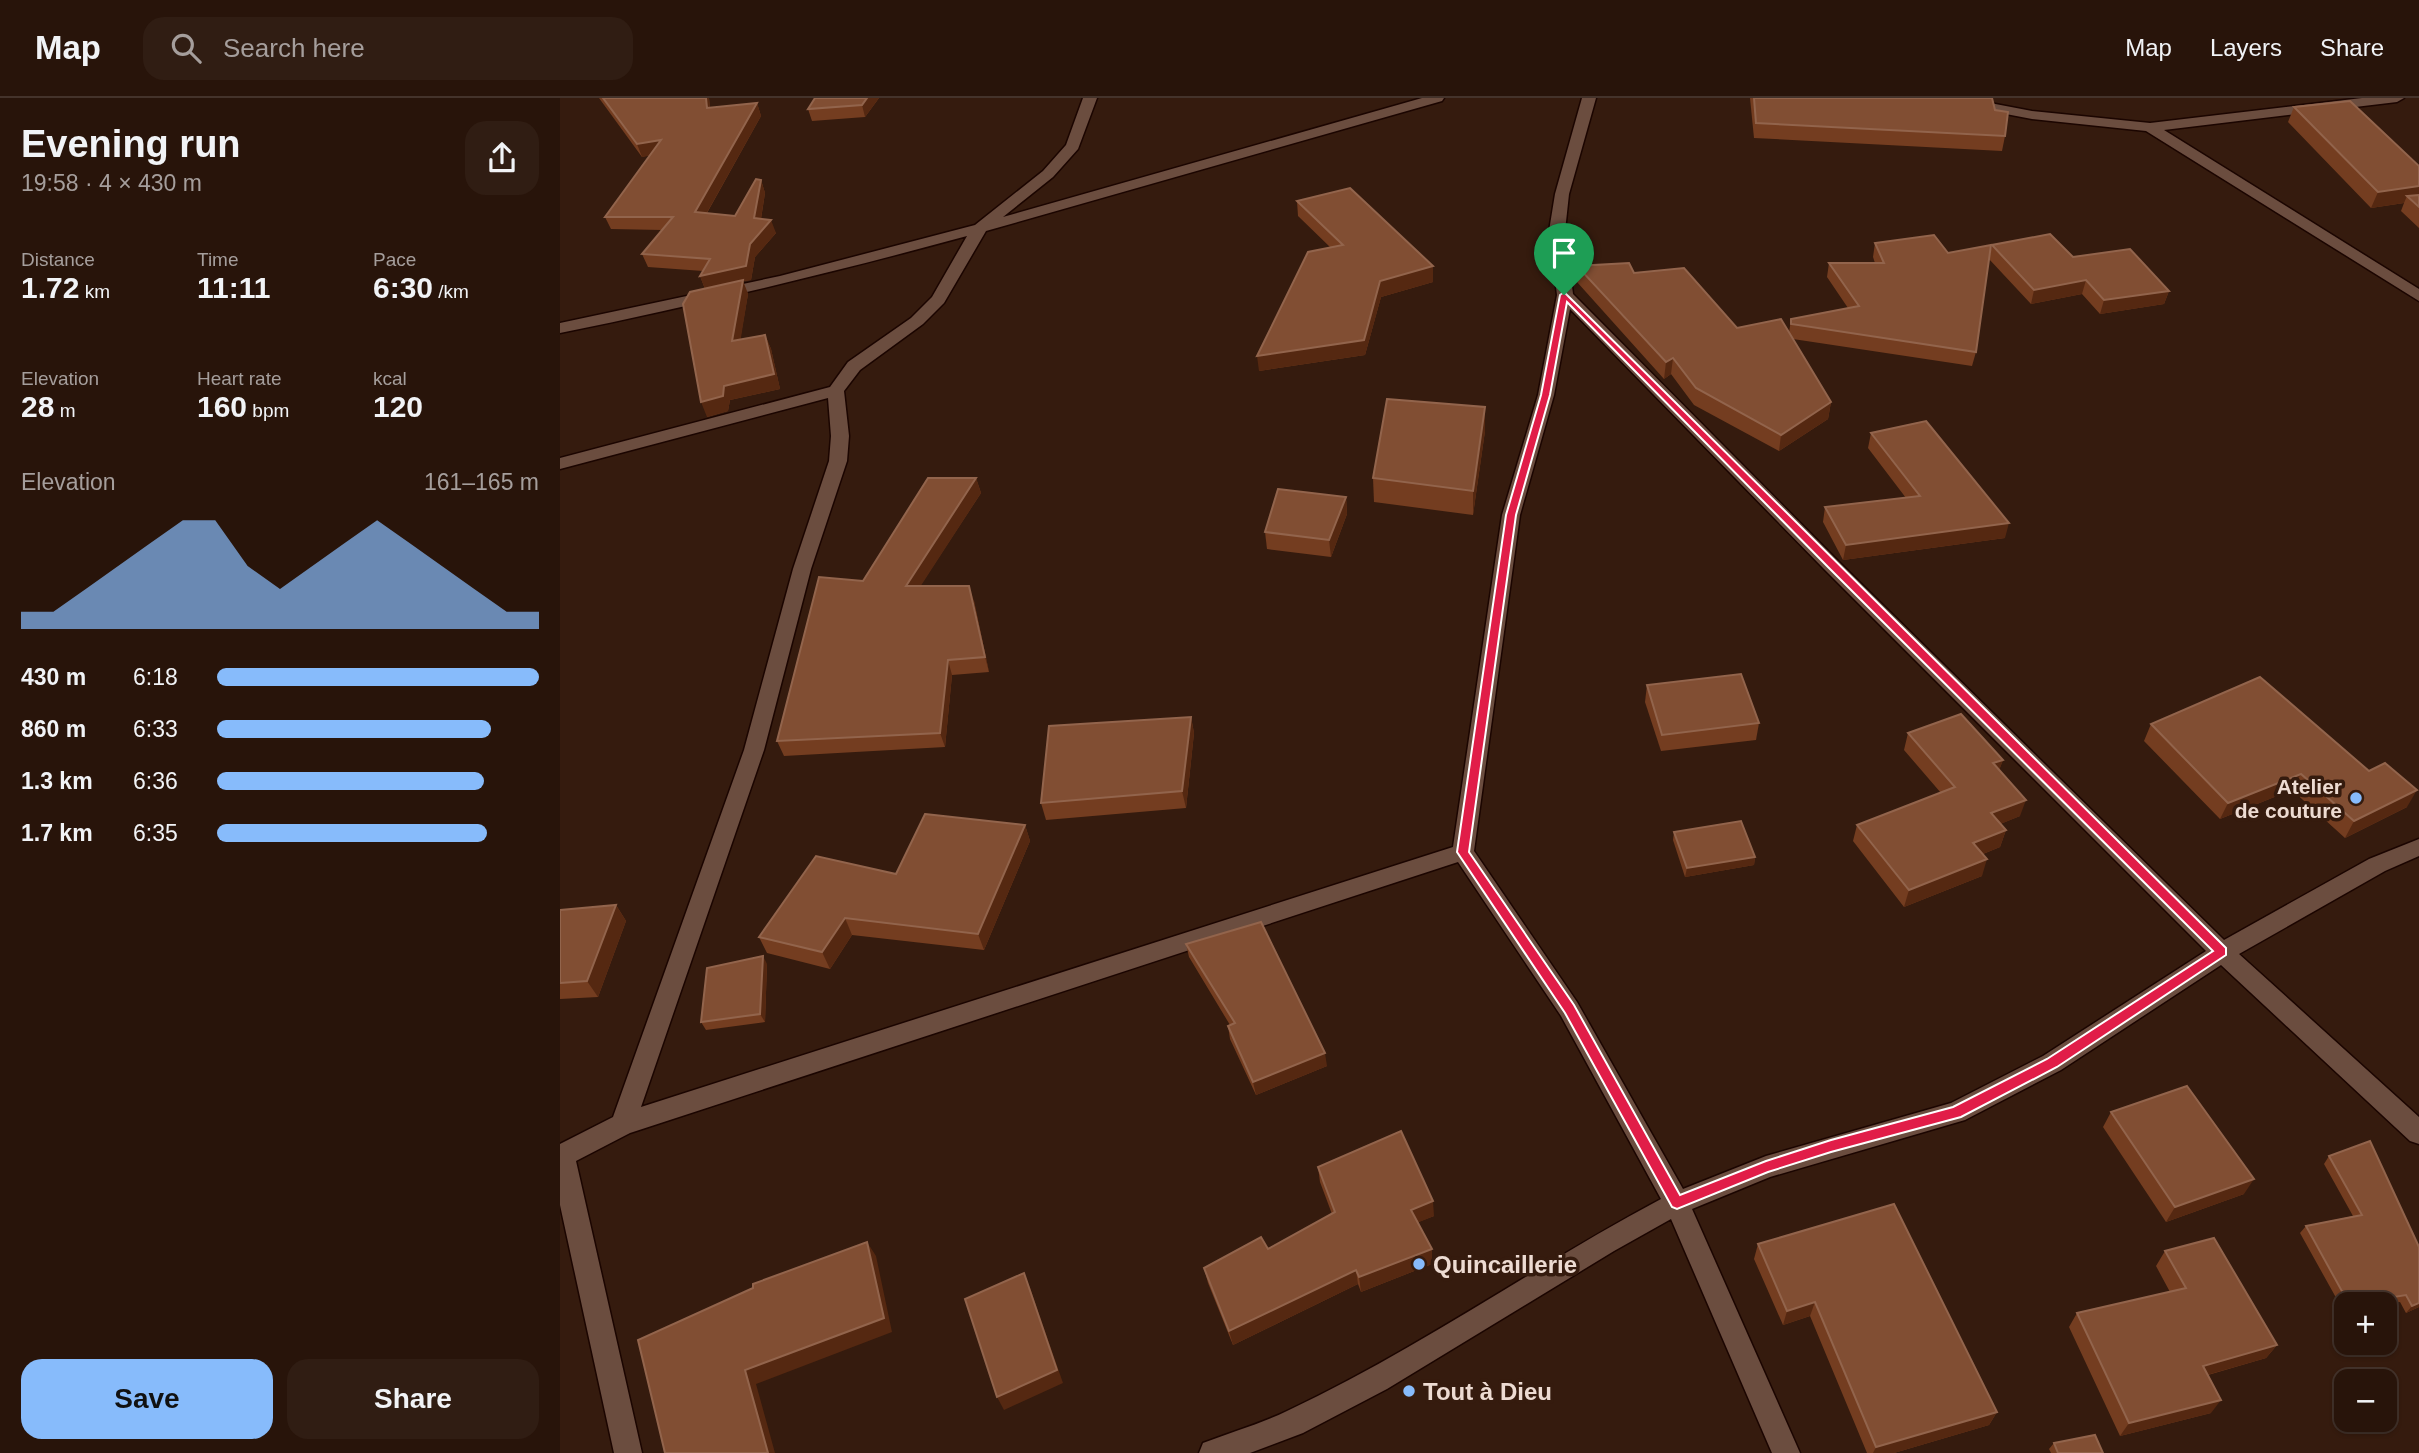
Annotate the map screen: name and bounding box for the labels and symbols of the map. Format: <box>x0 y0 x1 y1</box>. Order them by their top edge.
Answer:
pin <box>1534 223 1594 295</box>
place label: Atelier de couture <box>2235 775 2342 822</box>
marker: Atelier de couture <box>2348 790 2364 806</box>
place label: Quincaillerie <box>1433 1251 1577 1278</box>
marker: Quincaillerie <box>1411 1256 1427 1272</box>
place label: Tout à Dieu <box>1423 1378 1552 1405</box>
marker: Tout à Dieu <box>1401 1383 1417 1399</box>

